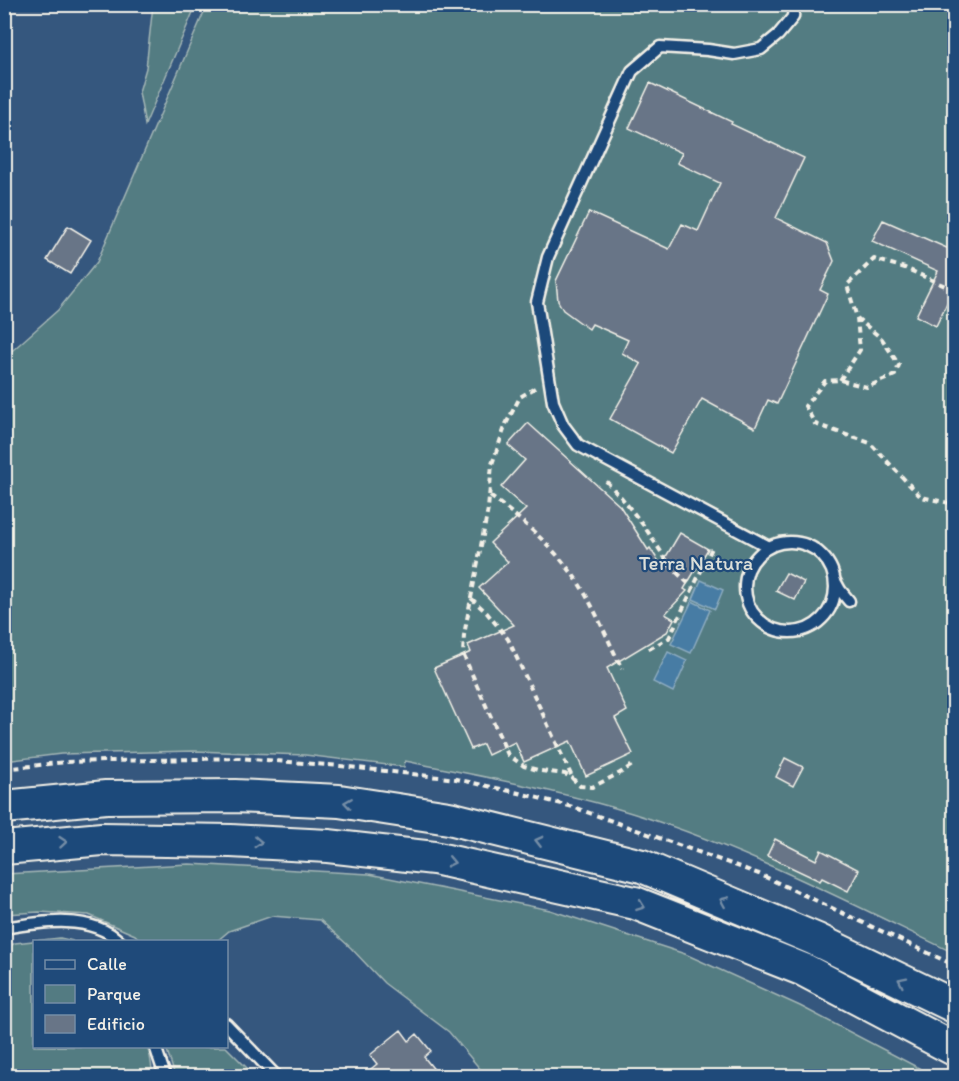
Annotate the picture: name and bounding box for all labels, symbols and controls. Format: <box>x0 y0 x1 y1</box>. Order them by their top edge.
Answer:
park label: Terra Natura <box>639 550 753 575</box>
one-way arrow <box>343 797 353 809</box>
one-way arrow <box>534 835 544 848</box>
one-way arrow <box>58 836 67 849</box>
one-way arrow <box>253 836 262 849</box>
one-way arrow <box>446 855 456 868</box>
one-way arrow <box>719 896 730 908</box>
one-way arrow <box>635 898 646 911</box>
legend <box>33 940 228 1048</box>
text: Calle <box>87 953 127 975</box>
one-way arrow <box>897 976 908 988</box>
text: Parque <box>87 983 141 1005</box>
text: Edificio <box>87 1013 145 1035</box>

